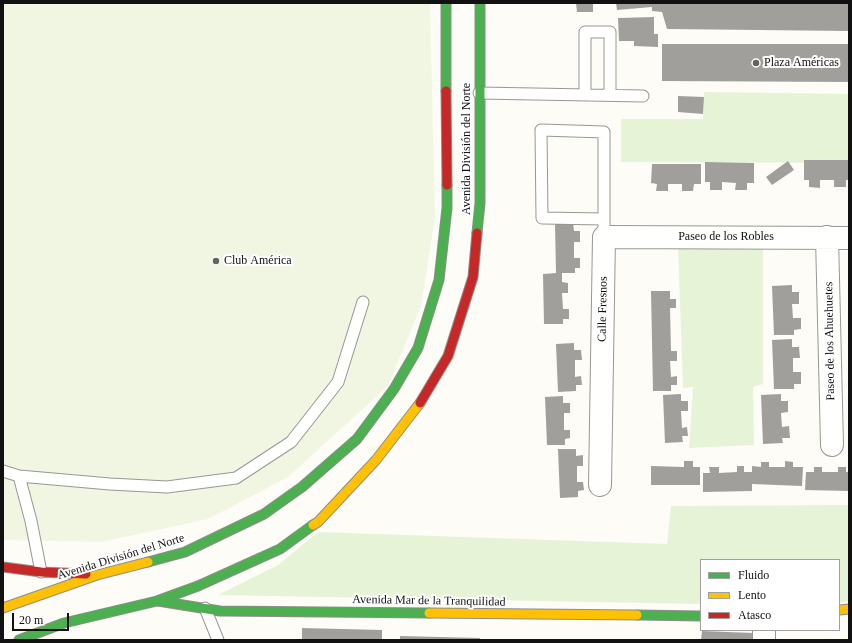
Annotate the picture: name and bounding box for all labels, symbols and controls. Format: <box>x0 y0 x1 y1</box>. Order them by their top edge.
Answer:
place label: Plaza Américas <box>764 56 839 70</box>
marker: Plaza Américas <box>751 58 761 68</box>
street label: Avenida División del Norte <box>460 83 474 215</box>
street label: Paseo de los Robles <box>678 230 774 244</box>
place label: Club América <box>224 254 292 268</box>
marker: Club América <box>211 256 221 266</box>
street label: Calle Fresnos <box>595 276 611 342</box>
street label: Paseo de los Ahuehuetes <box>822 281 838 401</box>
street label: Avenida División del Norte <box>56 531 186 583</box>
legend <box>700 559 840 631</box>
text: Fluido <box>738 568 769 582</box>
text: Lento <box>738 588 766 602</box>
street label: Avenida Mar de la Tranquilidad <box>352 592 506 610</box>
scale bar <box>14 605 71 631</box>
text: Atasco <box>738 608 771 622</box>
text: 20 m <box>19 613 43 627</box>

